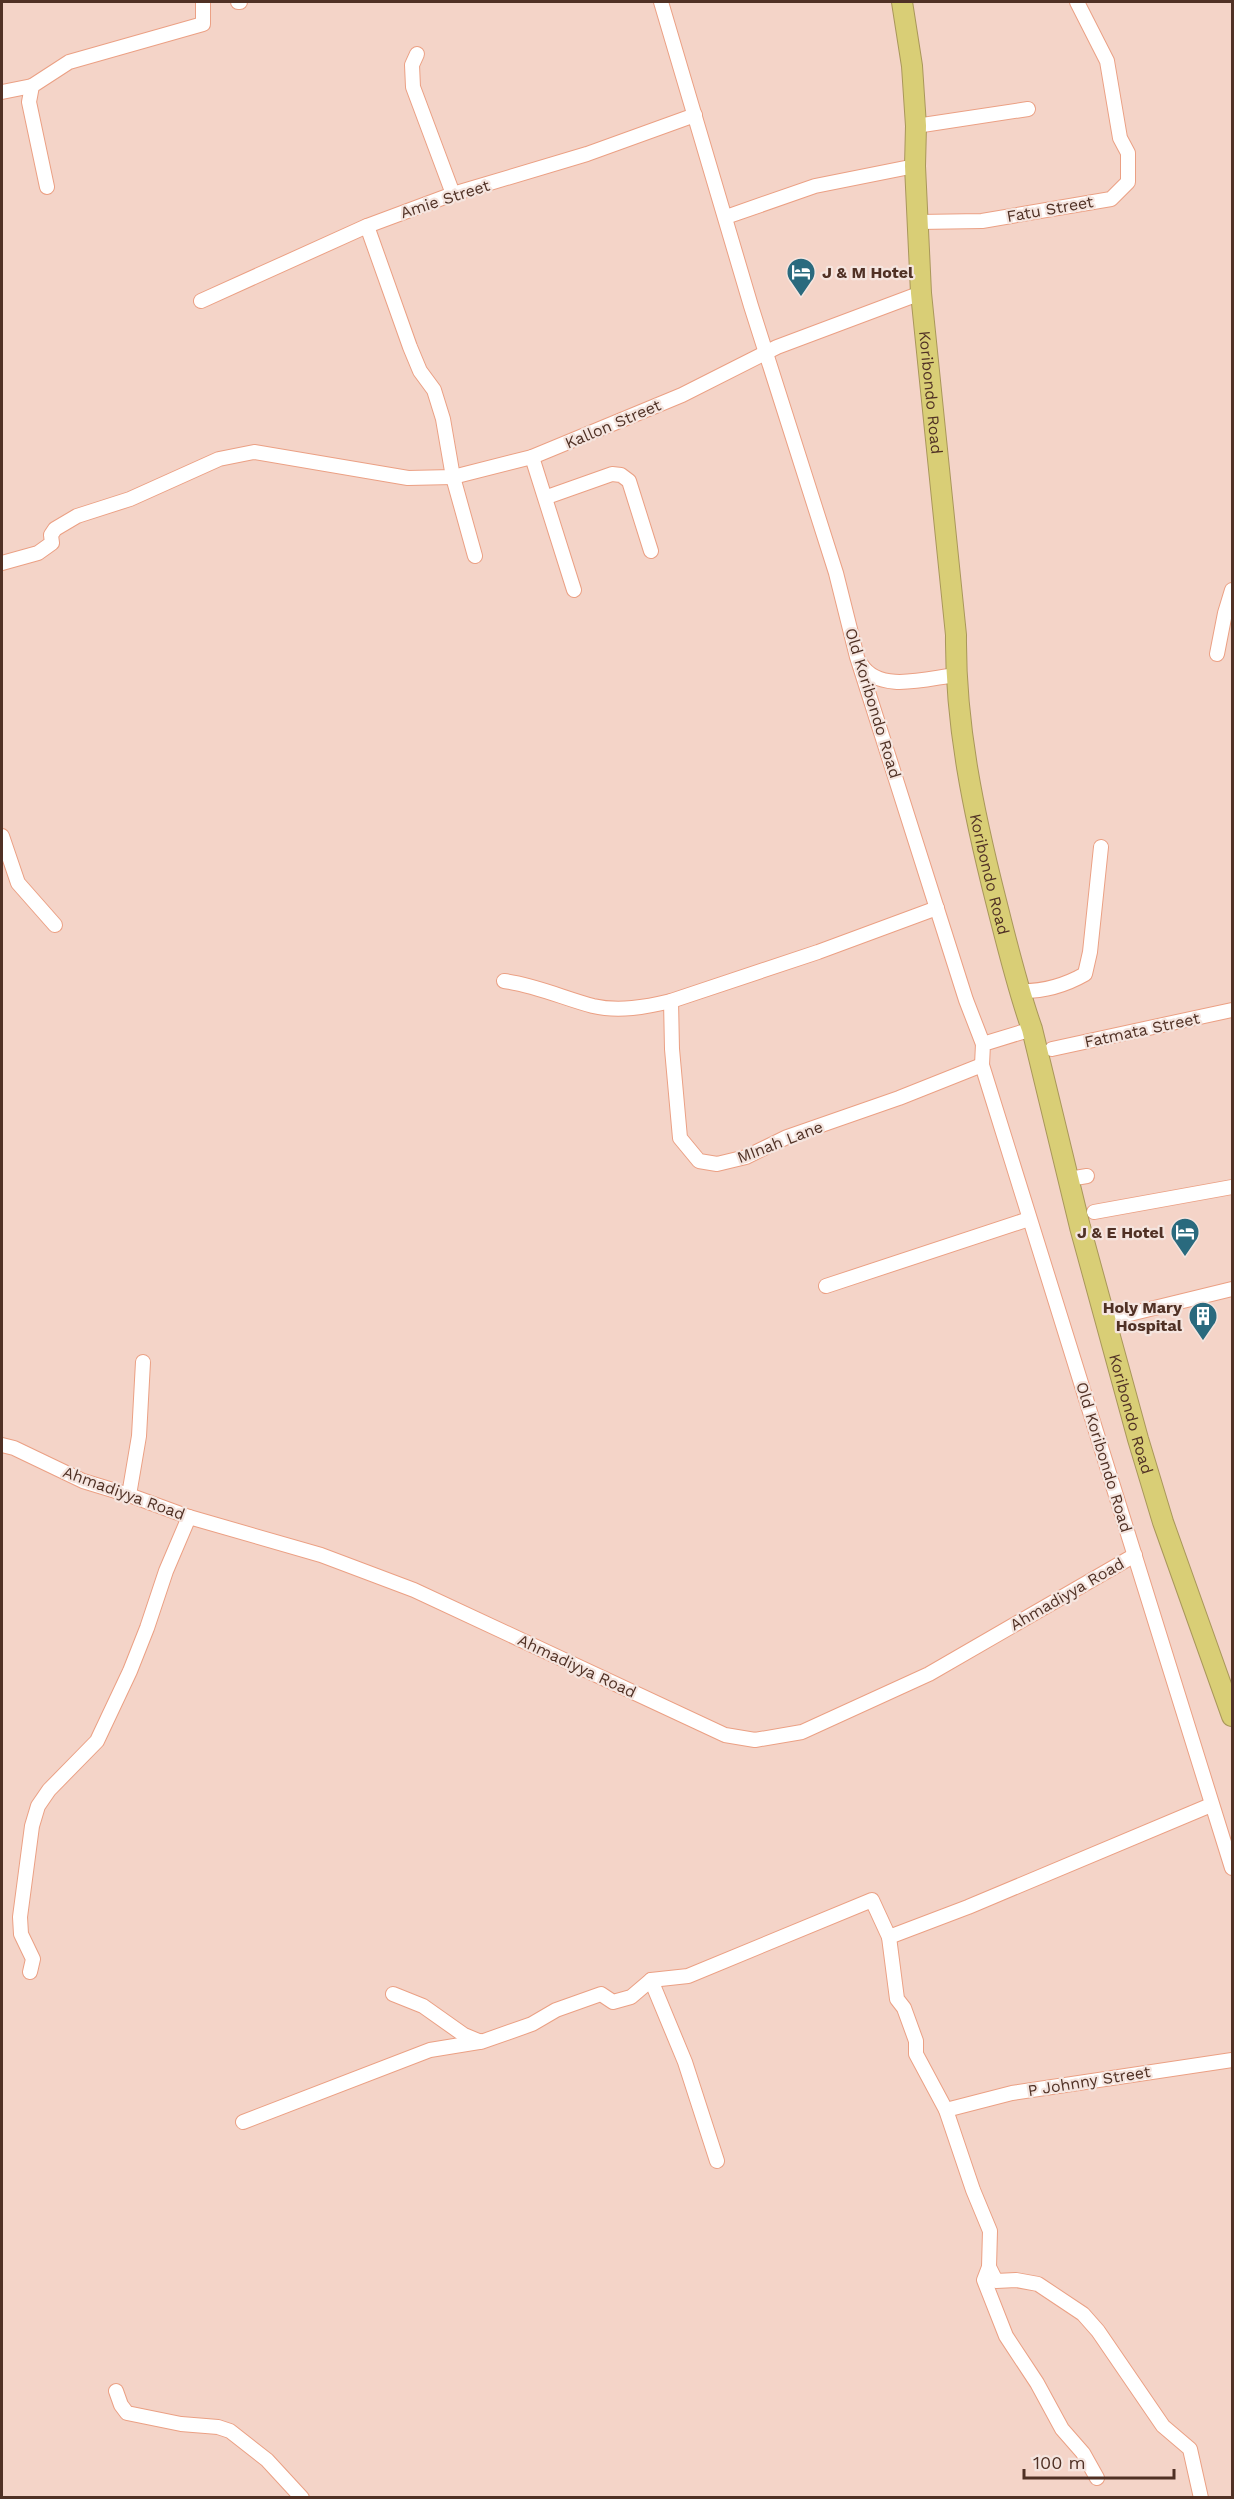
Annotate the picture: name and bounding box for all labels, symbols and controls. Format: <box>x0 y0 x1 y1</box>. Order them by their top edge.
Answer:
street label: Amie Street <box>398 176 492 222</box>
street label: Fatu Street <box>1005 192 1095 226</box>
hotel icon: J & M Hotel <box>785 256 817 298</box>
place label: J & M Hotel <box>822 263 914 282</box>
street label: Koribondo Road <box>915 330 947 455</box>
street label: Kallon Street <box>562 395 664 453</box>
street label: Old Koribondo Road <box>841 626 905 780</box>
street label: Koribondo Road <box>966 812 1014 937</box>
street label: Fatmata Street <box>1083 1008 1202 1051</box>
street label: MInah Lane <box>734 1117 826 1167</box>
hotel icon: J & E Hotel <box>1169 1216 1201 1258</box>
place label: J & E Hotel <box>1077 1223 1165 1242</box>
place label: Holy Mary Hospital <box>1103 1298 1183 1335</box>
building icon: Holy Mary Hospital <box>1187 1300 1219 1342</box>
street label: Koribondo Road <box>1106 1351 1157 1476</box>
street label: Old Koribondo Road <box>1072 1380 1136 1534</box>
street label: Ahmadiyya Road <box>60 1462 188 1524</box>
street label: Ahmadiyya Road <box>1007 1554 1127 1634</box>
street label: Ahmadiyya Road <box>515 1630 639 1702</box>
street label: P Johnny Street <box>1026 2062 1152 2100</box>
scale bar <box>1024 2442 1174 2480</box>
text: 100 m <box>1033 2452 1086 2473</box>

